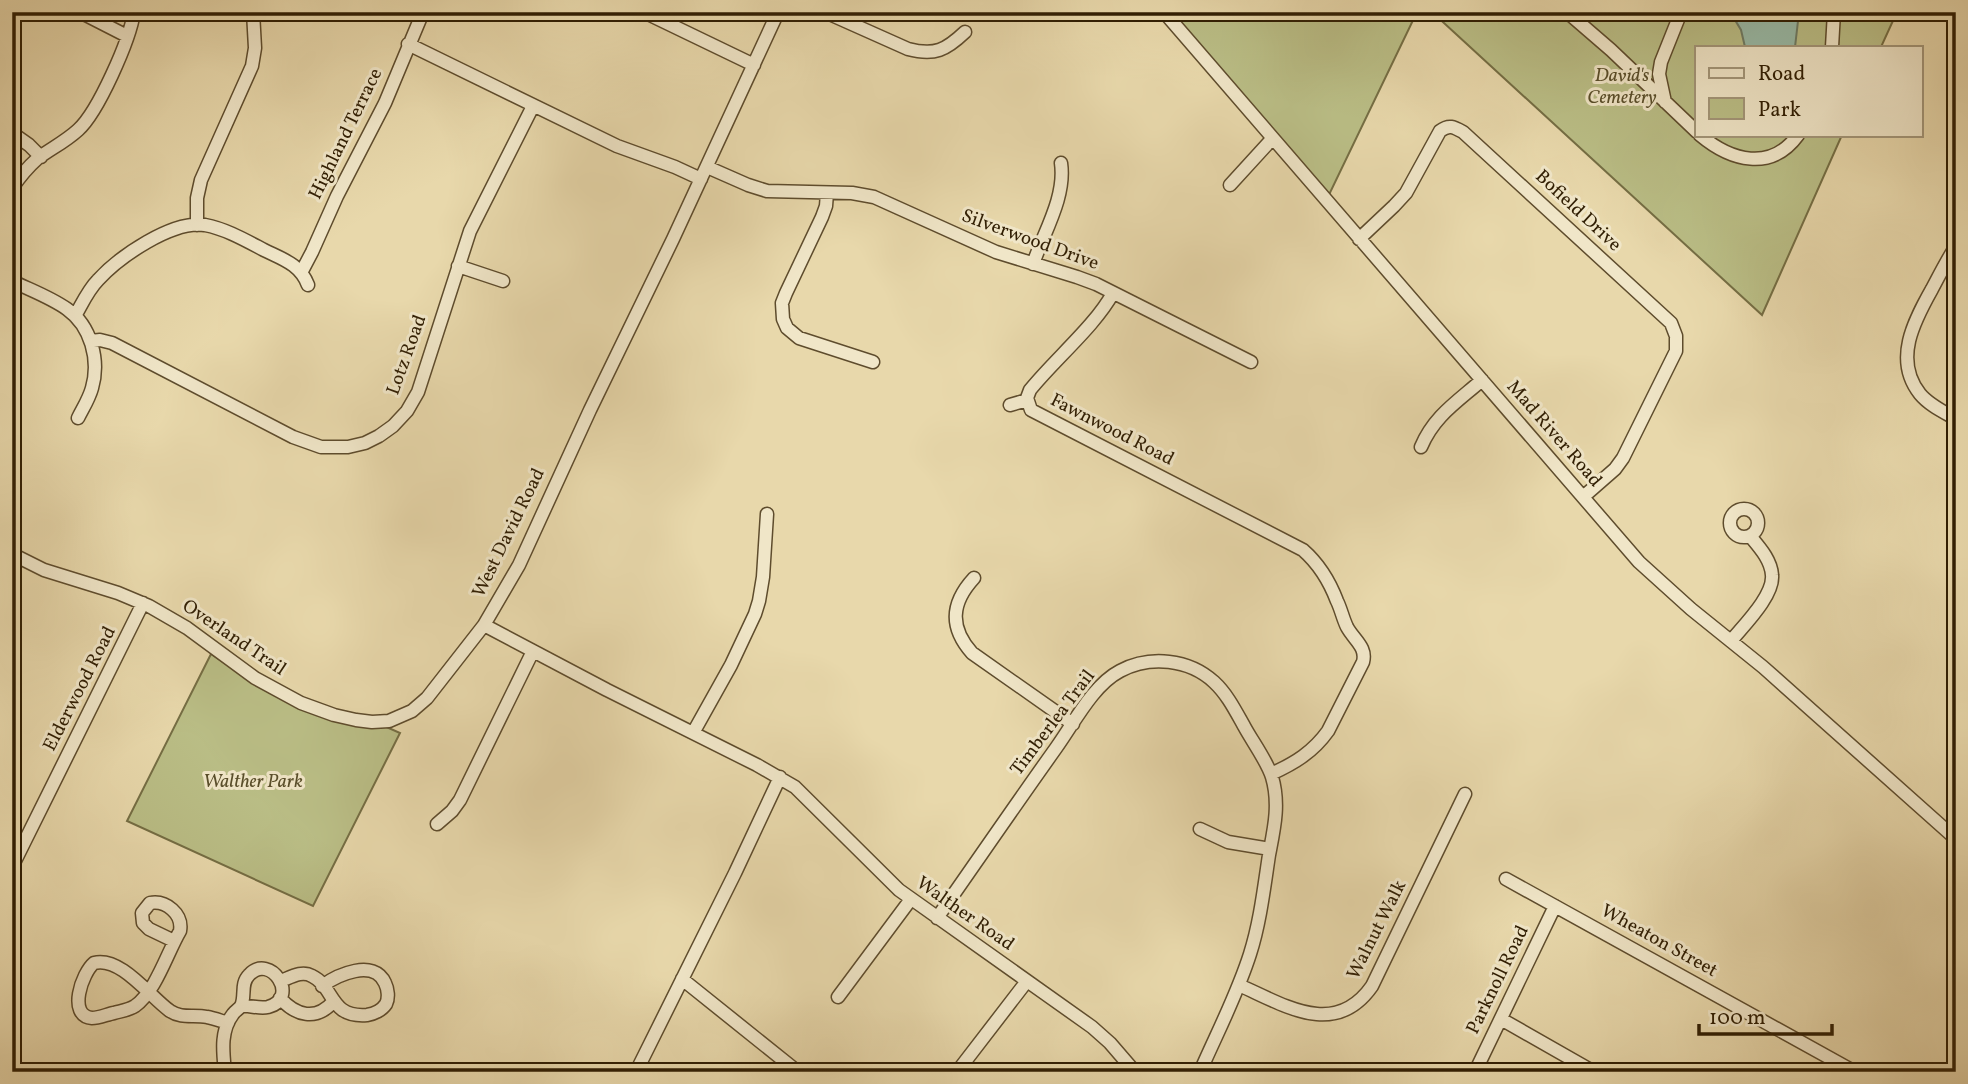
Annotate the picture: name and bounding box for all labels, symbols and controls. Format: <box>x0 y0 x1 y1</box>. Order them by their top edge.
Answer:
legend <box>1695 46 1923 136</box>
text: Road <box>1758 60 1805 89</box>
park label: David's Cemetery <box>1587 63 1657 111</box>
street label: Highland Terrace <box>303 64 389 204</box>
text: Park <box>1758 96 1801 125</box>
street label: Bofield Drive <box>1529 164 1627 258</box>
street label: Silverwood Drive <box>958 203 1102 277</box>
street label: Lotz Road <box>380 311 434 399</box>
street label: Mad River Road <box>1500 375 1608 493</box>
street label: Fawnwood Road <box>1045 388 1179 472</box>
street label: West David Road <box>466 464 552 602</box>
street label: Overland Trail <box>177 594 291 683</box>
street label: Elderwood Road <box>37 622 123 756</box>
street label: Timberlea Trail <box>1005 664 1102 781</box>
park label: Walther Park <box>203 769 303 795</box>
street label: Walther Road <box>911 871 1019 957</box>
street label: Walnut Walk <box>1341 876 1413 984</box>
street label: Wheaton Street <box>1596 898 1722 984</box>
street label: Parknoll Road <box>1460 921 1536 1039</box>
scale bar <box>1699 993 1832 1037</box>
text: 100 m <box>1709 1004 1766 1033</box>

